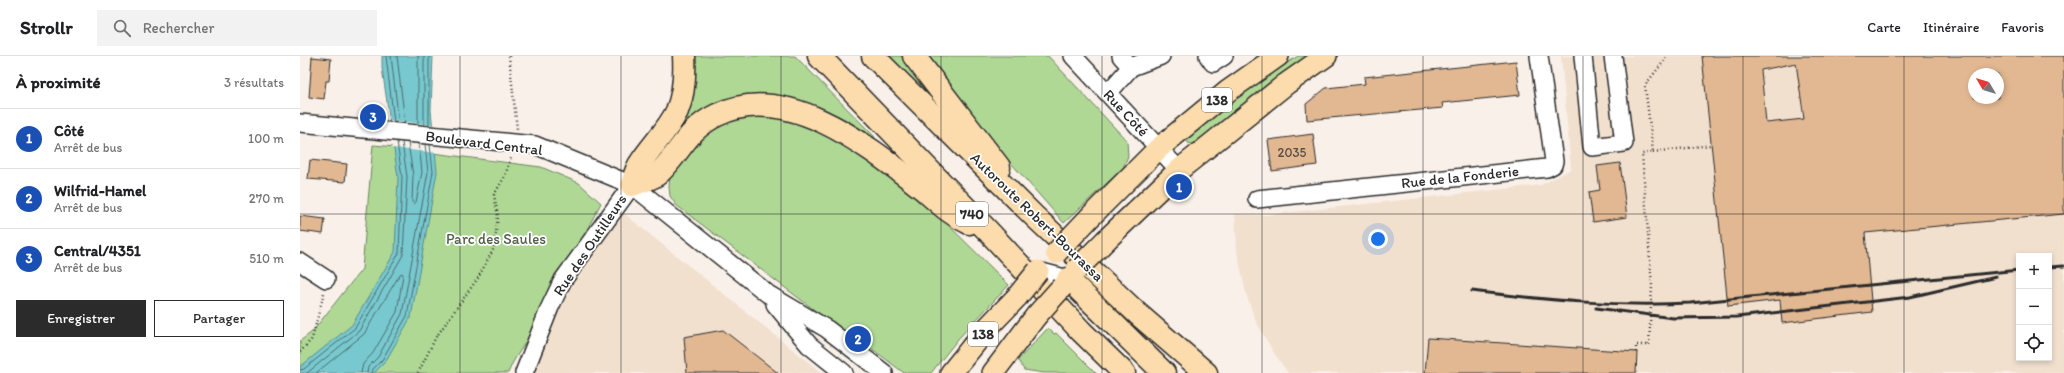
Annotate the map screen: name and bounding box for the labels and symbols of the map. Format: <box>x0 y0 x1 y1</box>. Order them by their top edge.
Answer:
north arrow <box>1968 68 2004 104</box>
street label: Rue Côté <box>1100 86 1152 140</box>
road number: 138 <box>1202 88 1232 112</box>
pin: 3 <box>360 102 386 132</box>
street label: Boulevard Central <box>424 127 544 159</box>
house number: 2035 <box>1278 145 1307 160</box>
street label: Autoroute Robert-Bourassa <box>967 149 1108 286</box>
street label: Rue de la Fonderie <box>1400 162 1520 192</box>
pin: 1 <box>1166 172 1192 202</box>
street label: Rue des Outilleurs <box>549 190 631 299</box>
road number: 740 <box>956 202 988 226</box>
your location <box>1368 229 1388 249</box>
park label: Parc des Saules <box>446 230 546 248</box>
road number: 138 <box>968 322 998 346</box>
pin: 2 <box>845 324 871 354</box>

